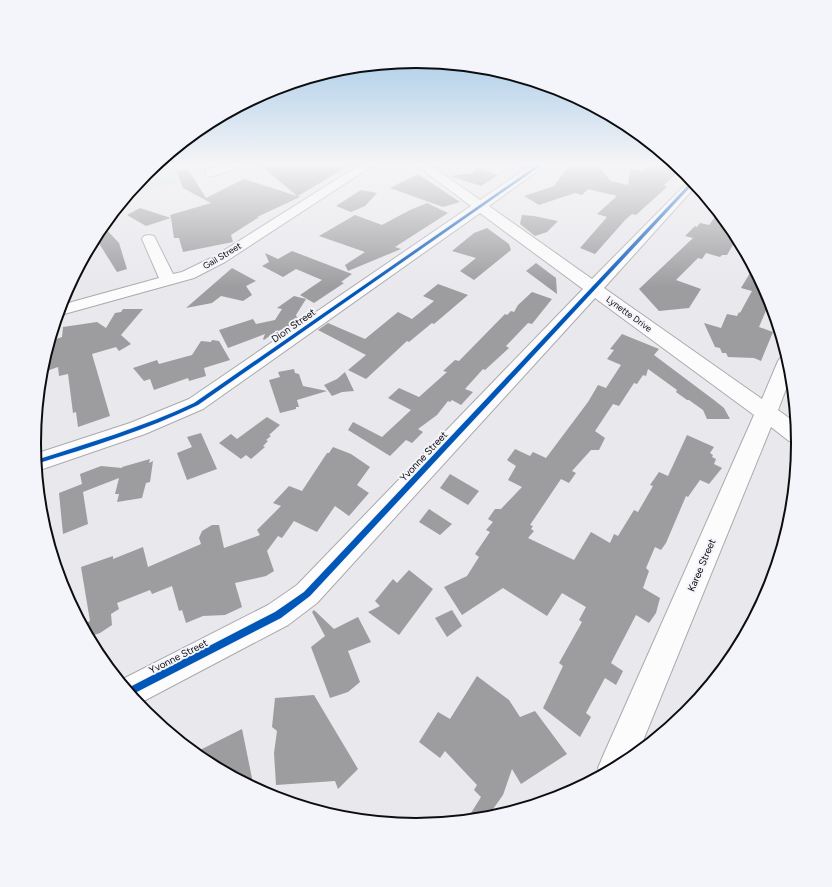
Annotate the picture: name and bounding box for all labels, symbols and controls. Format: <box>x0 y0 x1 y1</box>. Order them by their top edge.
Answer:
street label: Gail Street <box>201 239 243 271</box>
street label: Lynette Drive <box>604 293 654 334</box>
street label: Dion Street <box>269 305 318 345</box>
street label: Yvonne Street <box>397 428 450 484</box>
street label: Karee Street <box>685 537 718 593</box>
street label: Yvonne Street <box>147 636 210 677</box>

